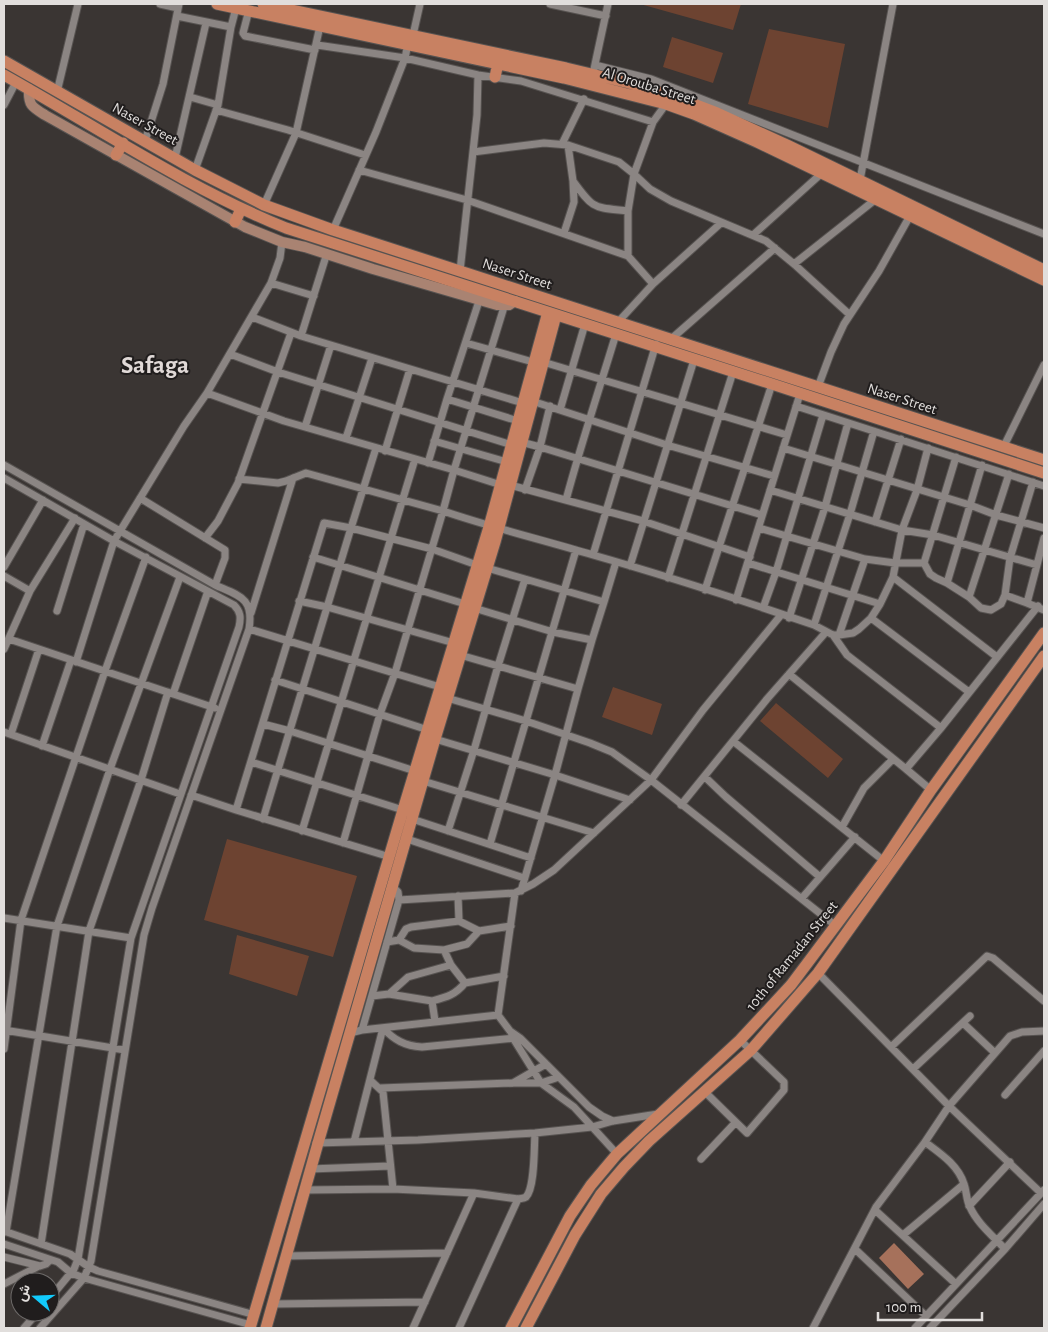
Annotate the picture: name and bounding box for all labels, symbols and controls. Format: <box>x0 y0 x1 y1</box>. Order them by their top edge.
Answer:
street label: Al Orouba Street <box>601 65 698 107</box>
street label: Naser Street <box>110 100 180 148</box>
street label: Naser Street <box>480 256 554 292</box>
district label: Safaga <box>121 353 189 378</box>
street label: Naser Street <box>865 381 939 417</box>
street label: 10th of Ramadan Street <box>743 898 841 1014</box>
north arrow <box>10 1272 60 1322</box>
text: ش <box>14 1283 34 1304</box>
scale bar <box>878 1290 982 1322</box>
text: 100 m <box>886 1300 921 1315</box>

